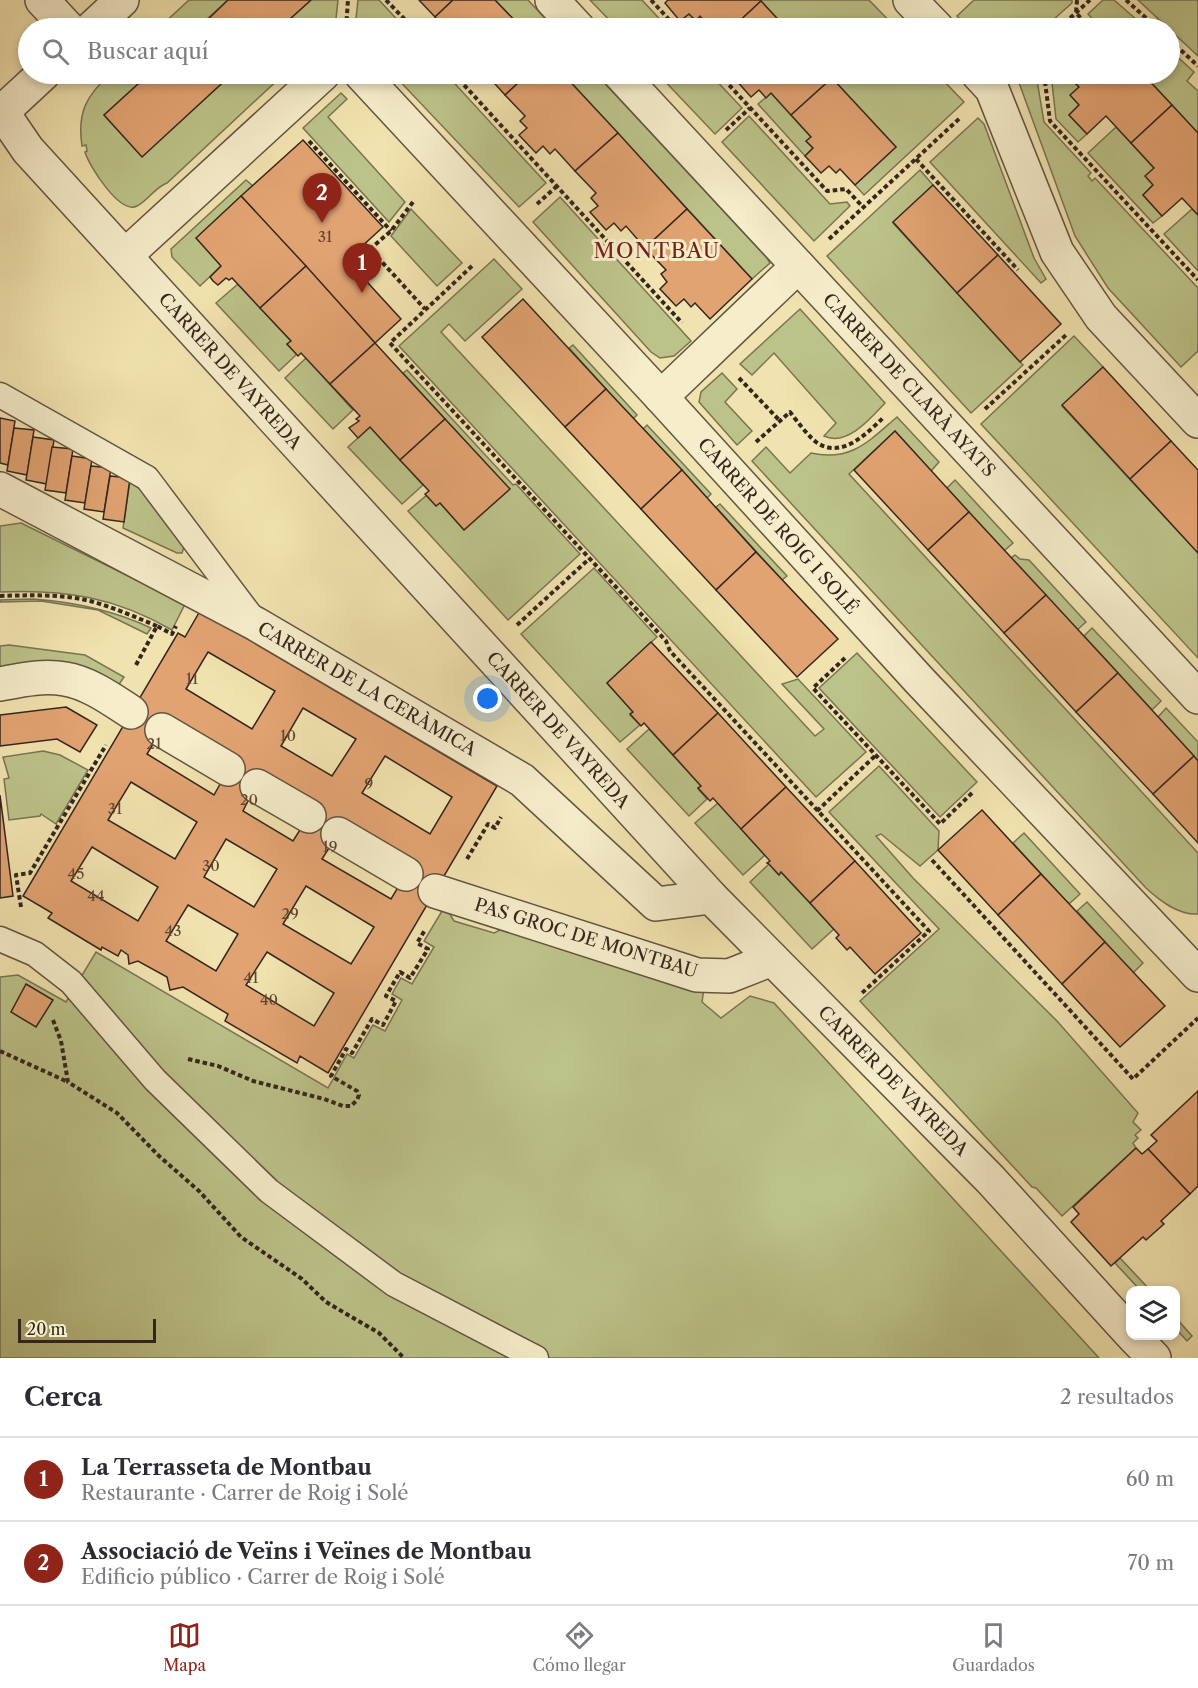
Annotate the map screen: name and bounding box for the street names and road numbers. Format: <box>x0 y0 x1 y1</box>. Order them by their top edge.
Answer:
street label: CARRER DE VAYREDA <box>154 288 307 454</box>
street label: CARRER DE CLARÀ AYATS <box>818 288 1001 481</box>
street label: CARRER DE ROIG I SOLÉ <box>693 433 864 619</box>
street label: CARRER DE LA CERÀMICA <box>254 616 481 761</box>
street label: CARRER DE VAYREDA <box>482 647 635 813</box>
street label: PAS GROC DE MONTBAU <box>472 894 700 983</box>
street label: CARRER DE VAYREDA <box>813 1001 973 1161</box>

